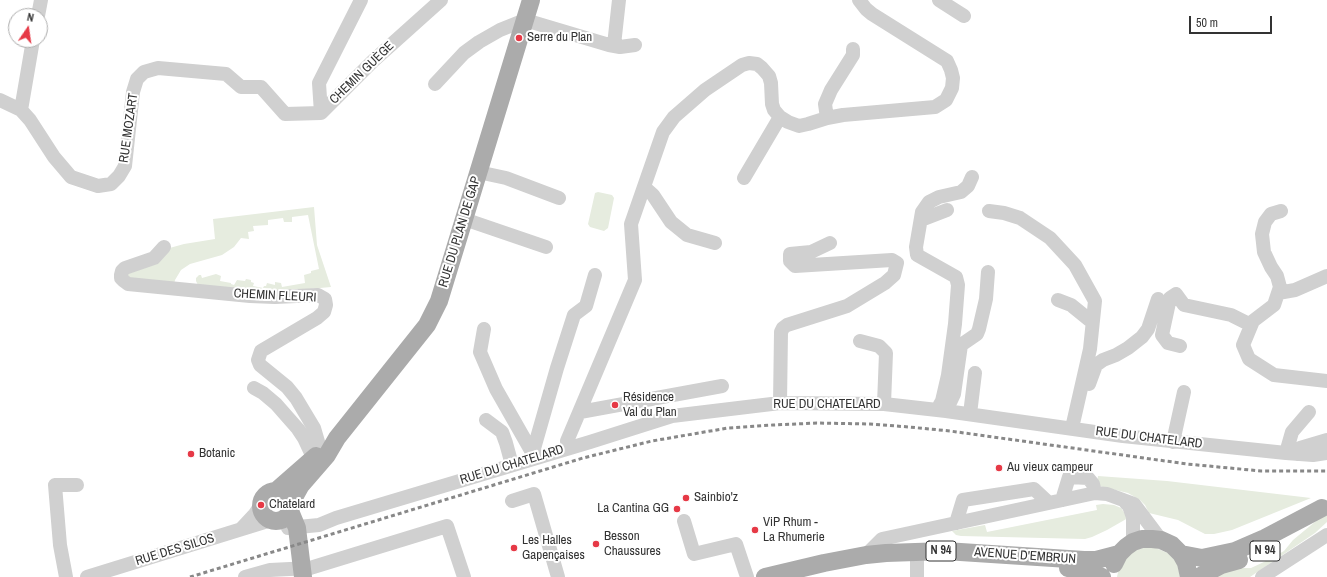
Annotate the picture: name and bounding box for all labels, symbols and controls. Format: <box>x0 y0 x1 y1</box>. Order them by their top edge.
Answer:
north arrow <box>8 8 48 48</box>
scale bar <box>1191 8 1274 34</box>
text: N <box>26 10 35 25</box>
text: 50 m <box>1196 15 1218 31</box>
place label: Serre du Plan <box>527 30 592 46</box>
marker: Serre du Plan <box>514 33 524 43</box>
street label: CHEMIN GUÈGE <box>327 38 397 108</box>
street label: RUE MOZART <box>116 92 142 164</box>
street label: RUE DU PLAN DE GAP <box>436 175 484 289</box>
street label: CHEMIN FLEURI <box>233 286 317 306</box>
place label: Résidence Val du Plan <box>623 390 677 421</box>
street label: RUE DU CHATELARD <box>773 397 881 413</box>
marker: Résidence Val du Plan <box>610 400 620 410</box>
street label: RUE DU CHATELARD <box>1095 424 1203 452</box>
street label: RUE DU CHATELARD <box>458 442 566 488</box>
place label: Botanic <box>199 446 235 462</box>
marker: Botanic <box>186 449 196 459</box>
place label: Au vieux campeur <box>1007 460 1093 476</box>
marker: Au vieux campeur <box>994 463 1004 473</box>
place label: Sainbio'z <box>694 490 738 506</box>
marker: Sainbio'z <box>681 493 691 503</box>
place label: Chatelard <box>269 497 315 513</box>
marker: Chatelard <box>256 500 266 510</box>
place label: La Cantina GG <box>597 501 669 517</box>
marker: La Cantina GG <box>672 504 682 514</box>
place label: ViP Rhum - La Rhumerie <box>763 515 825 546</box>
marker: ViP Rhum - La Rhumerie <box>750 525 760 535</box>
place label: Besson Chaussures <box>604 529 661 560</box>
street label: RUE DES SILOS <box>134 531 216 569</box>
place label: Les Halles Gapençaises <box>522 533 585 564</box>
marker: Besson Chaussures <box>591 539 601 549</box>
road number: N 94 <box>926 541 956 561</box>
road number: N 94 <box>1250 541 1280 561</box>
marker: Les Halles Gapençaises <box>509 543 519 553</box>
street label: AVENUE D'EMBRUN <box>974 545 1076 567</box>

